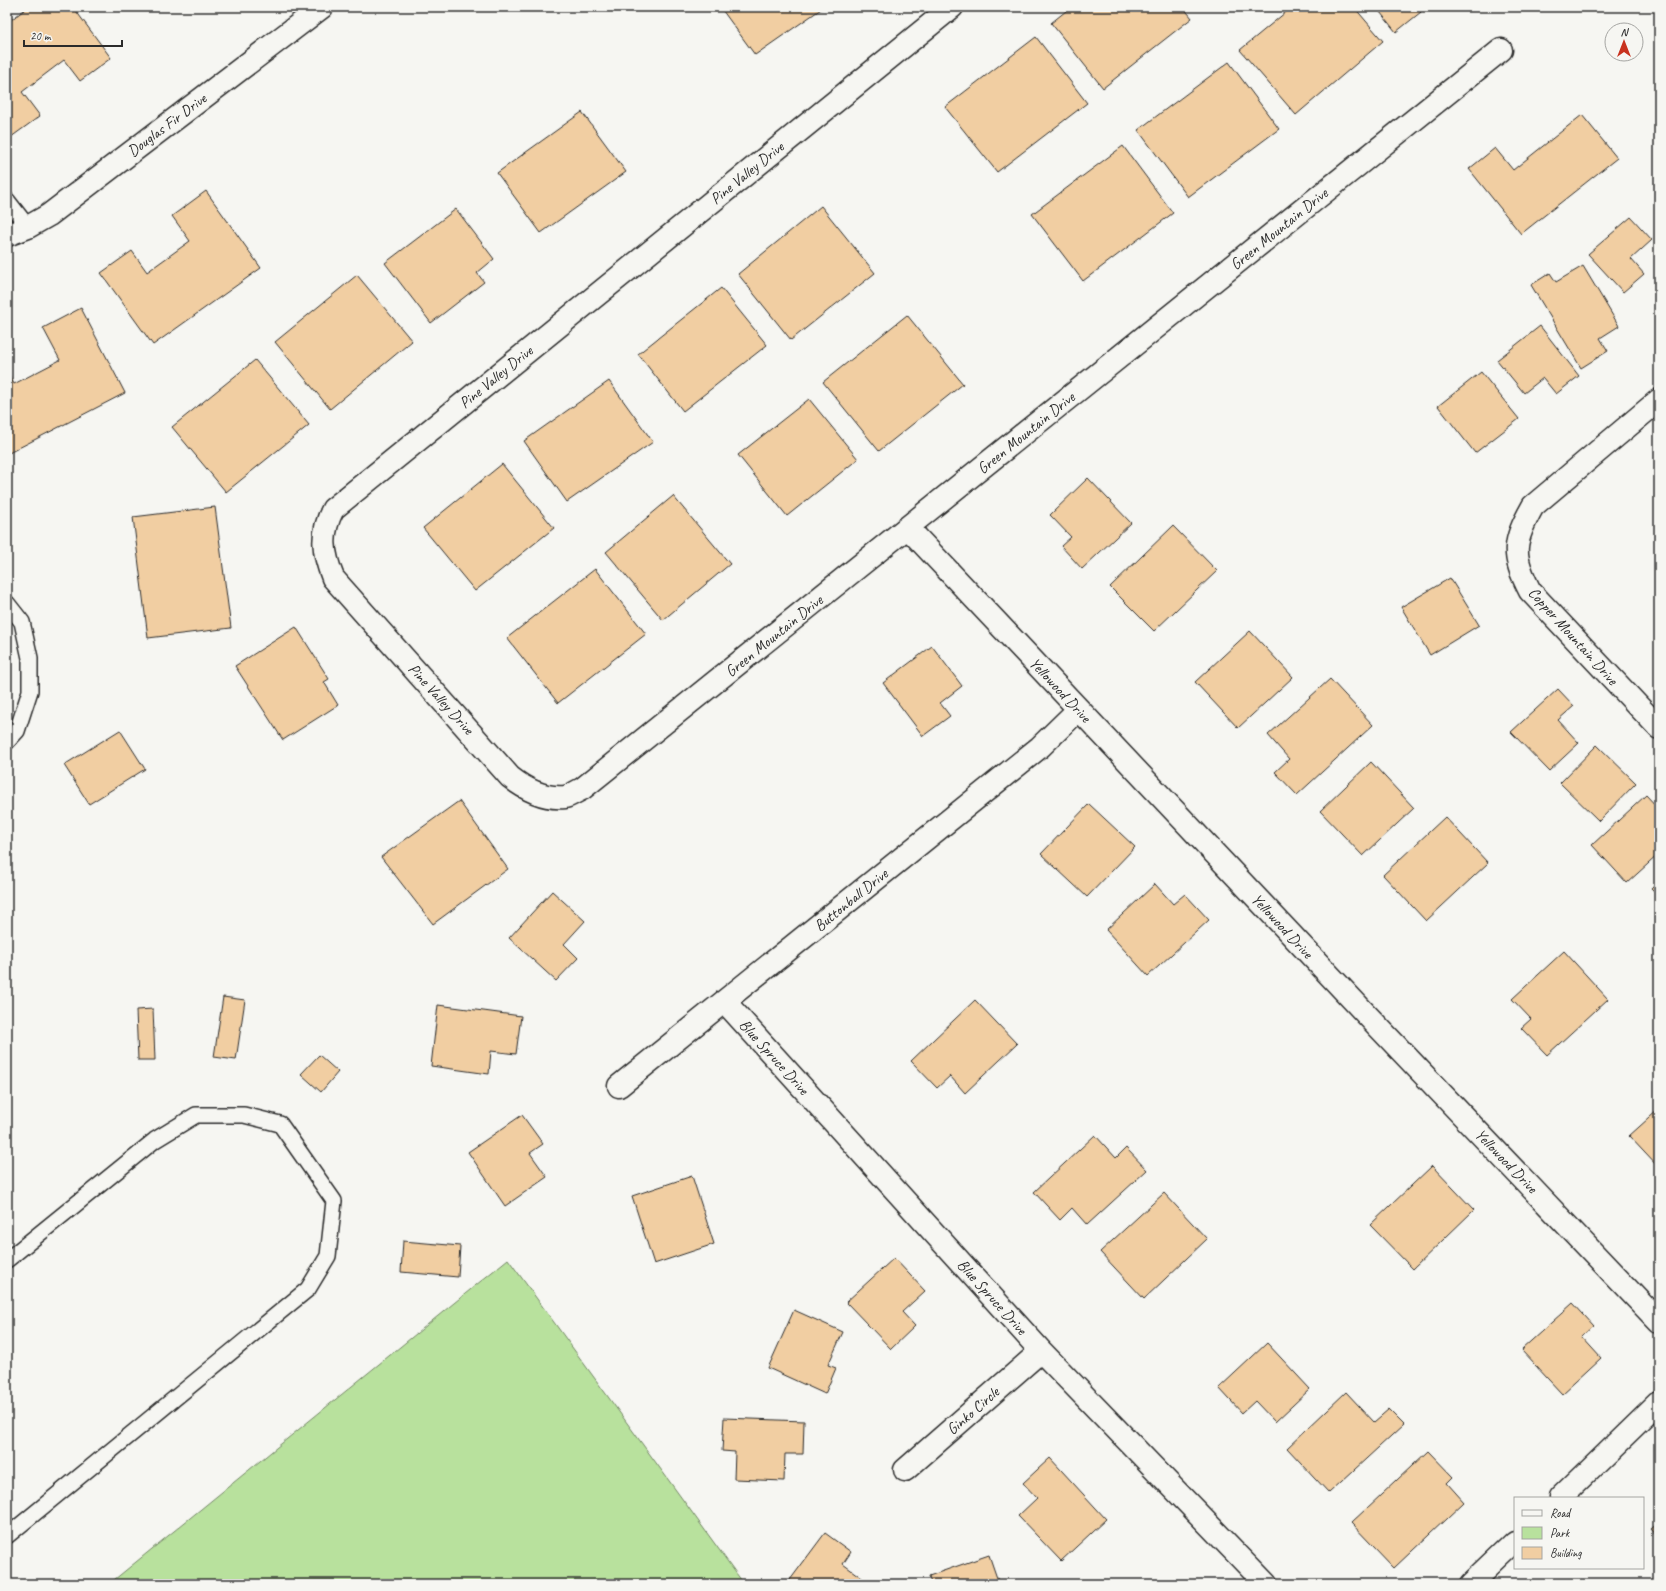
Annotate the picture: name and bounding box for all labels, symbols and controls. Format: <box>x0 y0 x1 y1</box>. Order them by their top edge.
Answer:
scale bar <box>24 22 122 48</box>
north arrow <box>1604 22 1644 62</box>
text: N <box>1621 25 1630 39</box>
text: 20 m <box>30 28 52 44</box>
street label: Douglas Fir Drive <box>124 88 212 161</box>
street label: Pine Valley Drive <box>706 136 789 209</box>
street label: Green Mountain Drive <box>1226 182 1333 274</box>
street label: Pine Valley Drive <box>455 340 538 413</box>
street label: Green Mountain Drive <box>973 386 1080 478</box>
street label: Copper Mountain Drive <box>1524 583 1623 690</box>
street label: Green Mountain Drive <box>721 589 828 681</box>
street label: Yellowood Drive <box>1025 653 1096 728</box>
street label: Pine Valley Drive <box>404 659 479 740</box>
street label: Buttonball Drive <box>810 863 893 936</box>
street label: Yellowood Drive <box>1247 889 1318 964</box>
street label: Blue Spruce Drive <box>735 1015 814 1100</box>
street label: Yellowood Drive <box>1470 1125 1543 1199</box>
street label: Blue Spruce Drive <box>953 1255 1032 1340</box>
street label: Ginko Circle <box>942 1381 1005 1439</box>
legend <box>1514 1497 1644 1569</box>
text: Road <box>1550 1505 1572 1521</box>
text: Park <box>1550 1525 1571 1541</box>
text: Building <box>1550 1545 1582 1561</box>

